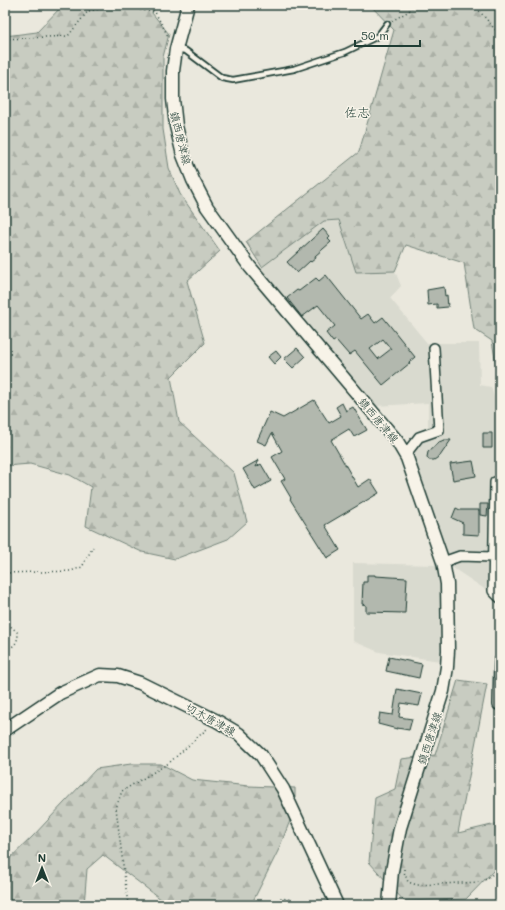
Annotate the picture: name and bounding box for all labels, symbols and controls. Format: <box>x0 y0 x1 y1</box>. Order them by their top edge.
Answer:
scale bar <box>355 22 420 48</box>
text: 50 m <box>361 27 389 43</box>
district label: 佐志 <box>344 103 370 120</box>
street label: 鎮西唐津線 <box>167 110 195 166</box>
street label: 鎮西唐津線 <box>356 394 402 446</box>
street label: 切木唐津線 <box>183 699 239 739</box>
street label: 鎮西唐津線 <box>413 710 445 766</box>
north arrow <box>22 848 62 888</box>
text: N <box>38 850 46 865</box>

